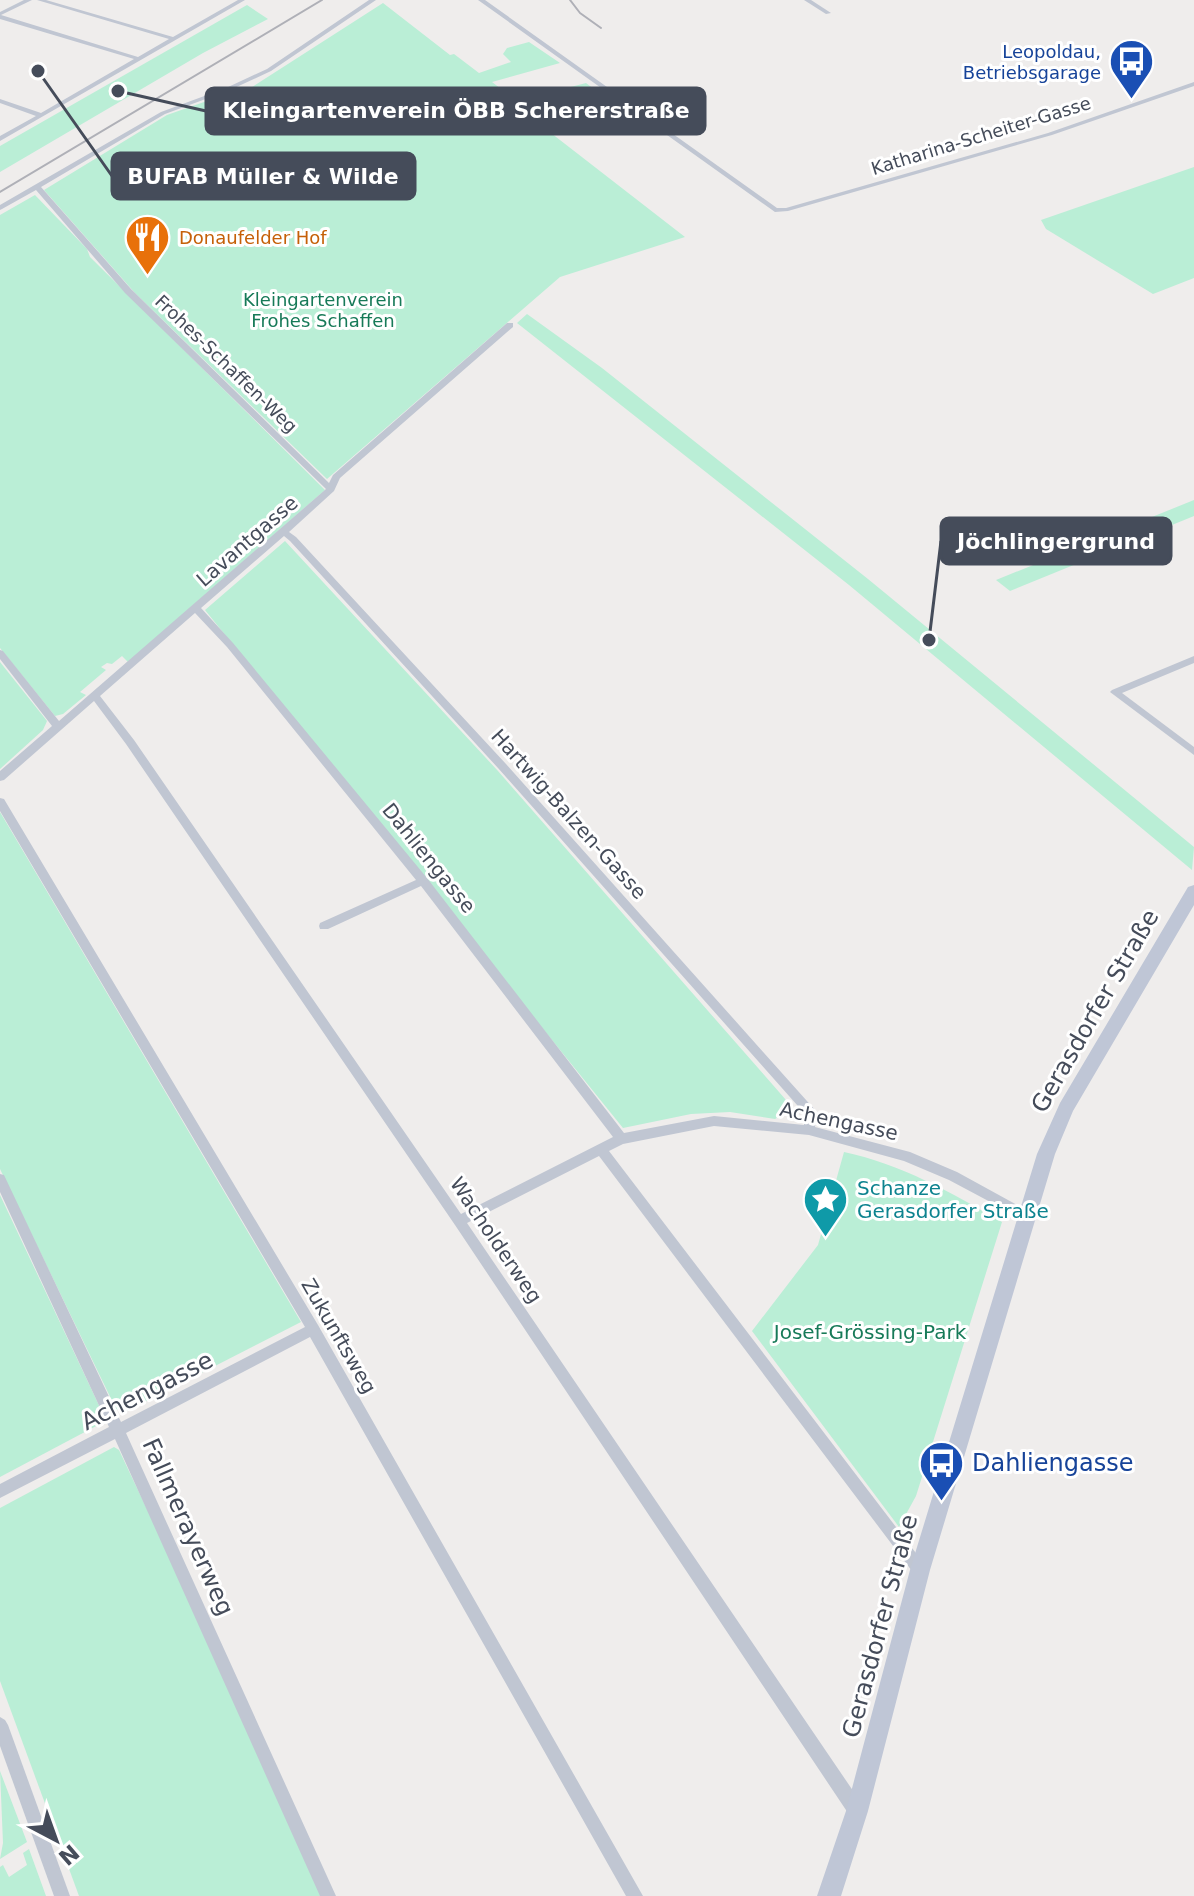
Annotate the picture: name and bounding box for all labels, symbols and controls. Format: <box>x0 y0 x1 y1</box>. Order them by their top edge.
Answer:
bus stop icon: Leopoldau, Betriebsgarage <box>1108 38 1156 101</box>
place label: Leopoldau, Betriebsgarage <box>963 41 1101 83</box>
callout: Kleingartenverein ÖBB Schererstraße <box>206 88 705 134</box>
street label: Katharina-Scheiter-Gasse <box>869 92 1093 179</box>
text: Kleingartenverein ÖBB Schererstraße <box>222 98 690 123</box>
callout: BUFAB Müller & Wilde <box>112 153 415 199</box>
text: BUFAB Müller & Wilde <box>127 164 399 189</box>
restaurant icon: Donaufelder Hof <box>124 214 172 277</box>
place label: Donaufelder Hof <box>179 227 327 248</box>
park label: Kleingartenverein Frohes Schaffen <box>243 289 403 331</box>
street label: Frohes-Schaffen-Weg <box>151 290 302 437</box>
street label: Lavantgasse <box>192 491 302 591</box>
callout: Jöchlingergrund <box>941 518 1171 564</box>
text: Jöchlingergrund <box>955 529 1155 554</box>
street label: Hartwig-Balzen-Gasse <box>486 724 652 904</box>
street label: Dahliengasse <box>377 798 481 918</box>
street label: Gerasdorfer Straße <box>1025 904 1165 1118</box>
street label: Achengasse <box>778 1097 900 1145</box>
street label: Wacholderweg <box>445 1172 547 1308</box>
place icon: Schanze Gerasdorfer Straße <box>802 1175 850 1238</box>
place label: Schanze Gerasdorfer Straße <box>857 1176 1049 1223</box>
street label: Zukunftsweg <box>296 1274 382 1398</box>
park label: Josef-Grössing-Park <box>772 1320 967 1344</box>
street label: Achengasse <box>76 1346 218 1436</box>
street label: Fallmerayerweg <box>136 1434 240 1620</box>
bus stop icon: Dahliengasse <box>917 1439 965 1502</box>
place label: Dahliengasse <box>972 1449 1133 1477</box>
street label: Gerasdorfer Straße <box>837 1511 923 1741</box>
north arrow <box>16 1800 96 1880</box>
text: N <box>54 1839 84 1870</box>

